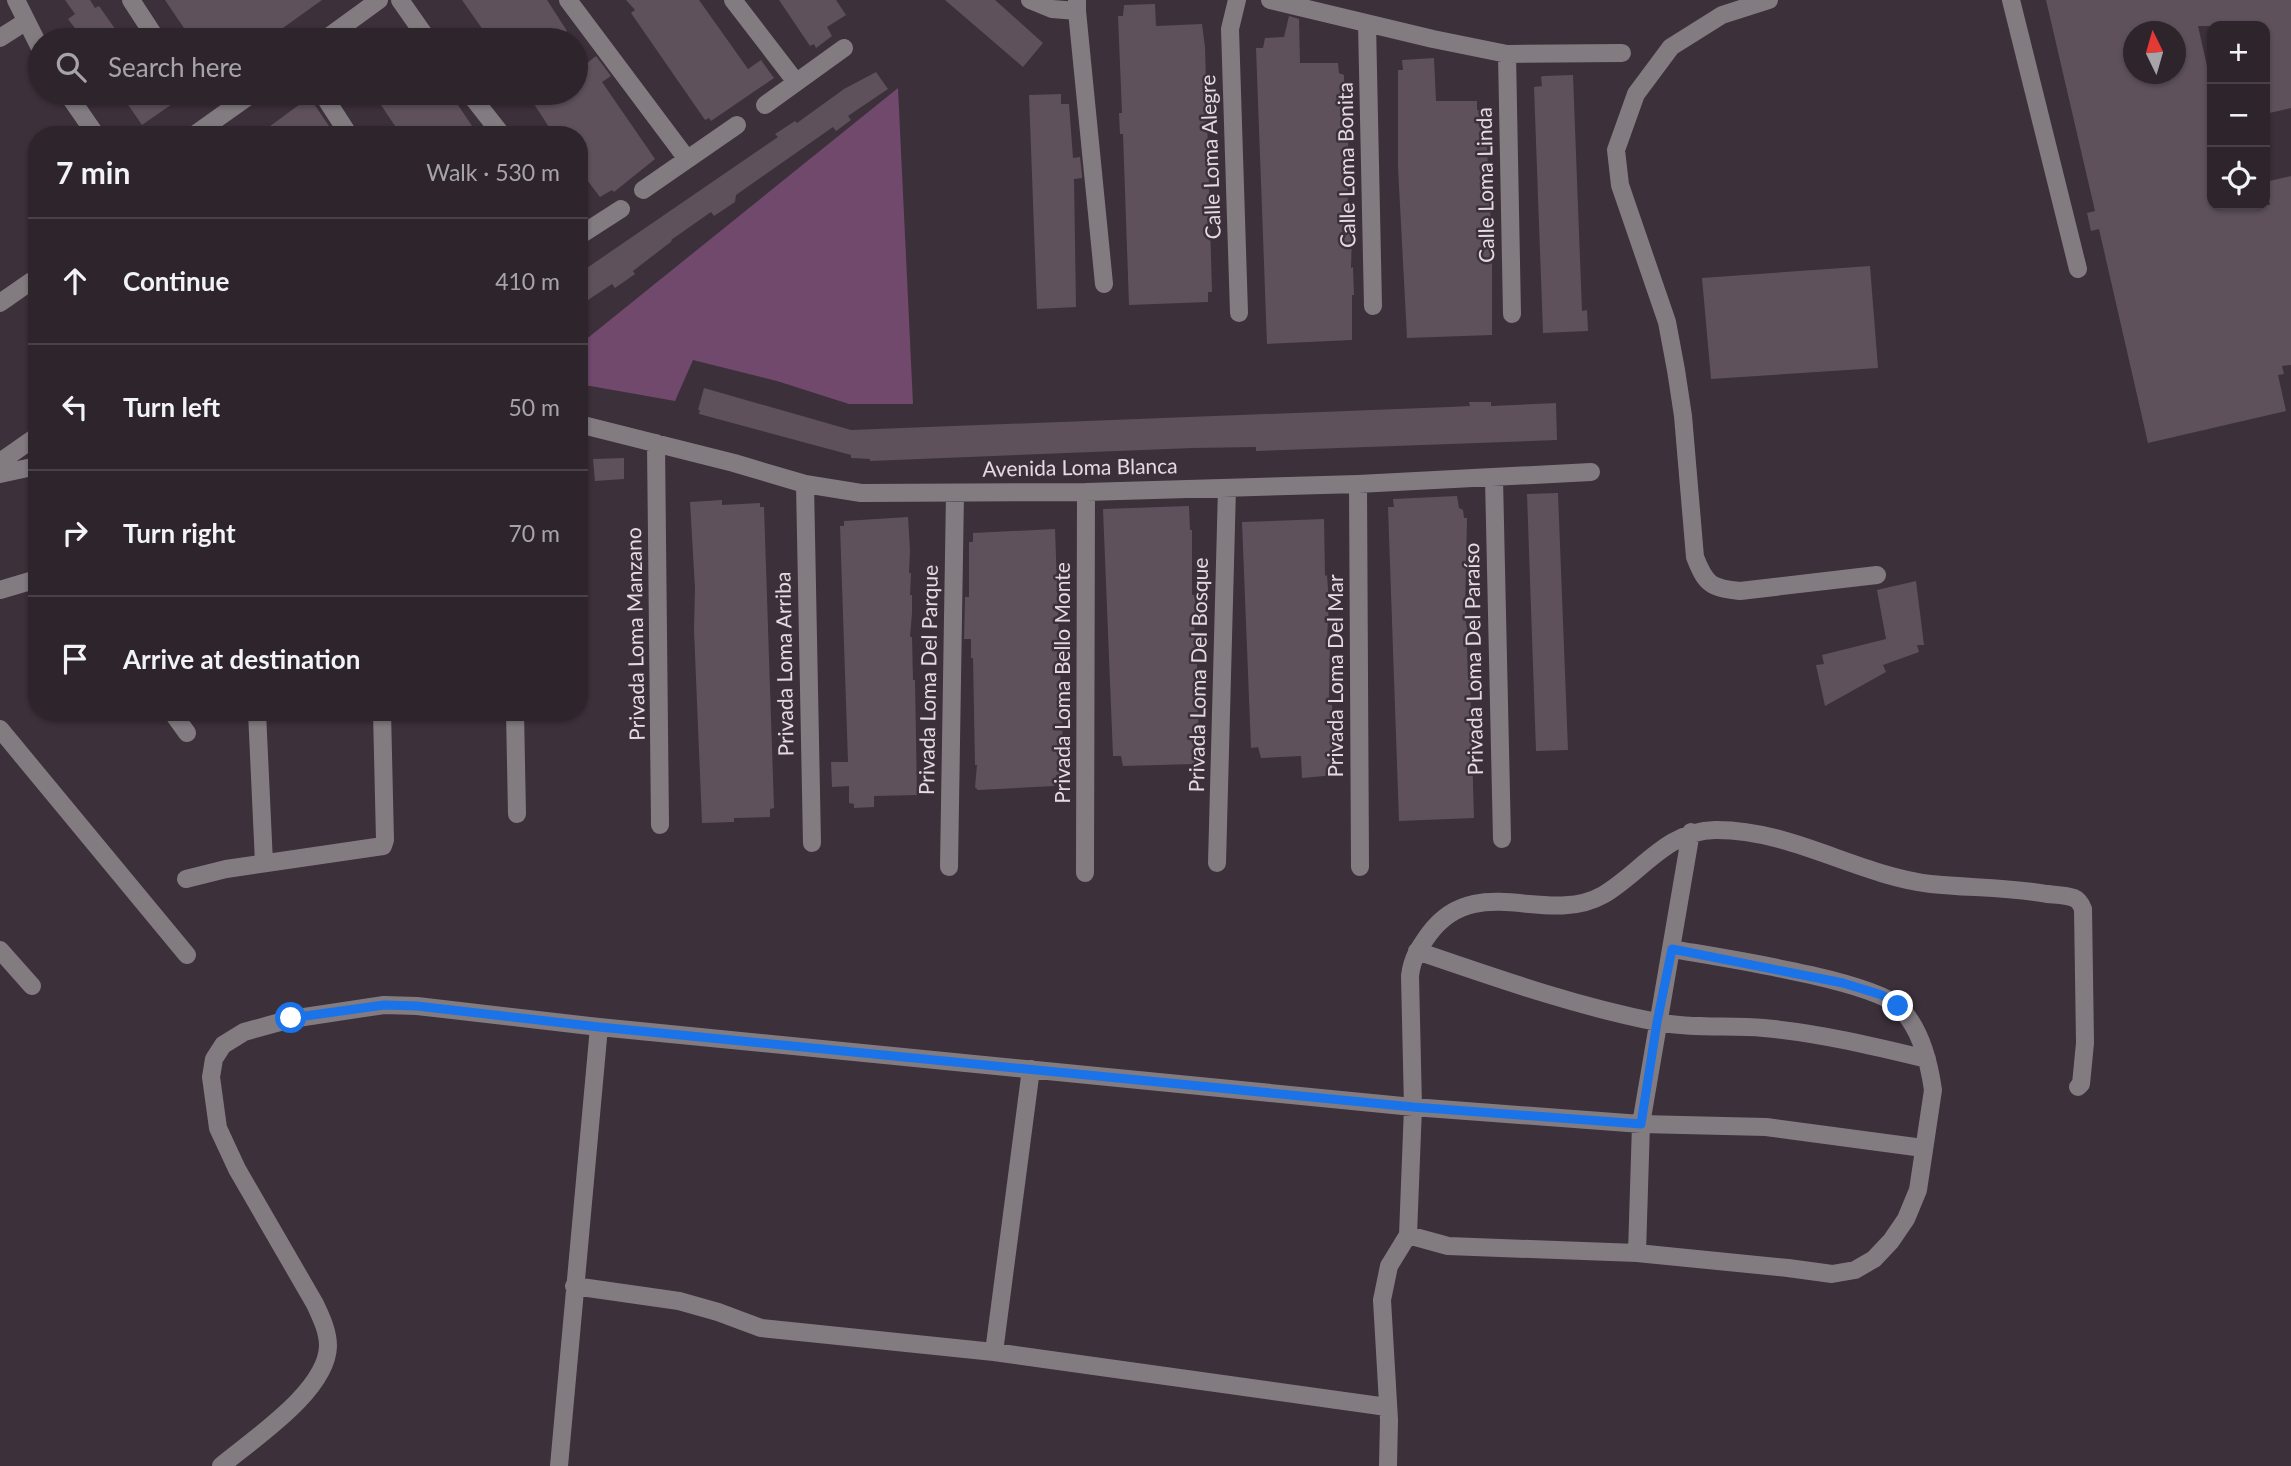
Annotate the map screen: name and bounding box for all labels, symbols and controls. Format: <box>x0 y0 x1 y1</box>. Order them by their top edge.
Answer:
north arrow <box>2123 21 2186 84</box>
map controls <box>2207 21 2270 210</box>
button: + <box>2207 21 2270 84</box>
search box <box>28 28 588 105</box>
icon: search <box>52 48 90 86</box>
text: Search here <box>108 51 242 83</box>
street label: Calle Loma Alegre <box>1194 74 1225 240</box>
street label: Calle Loma Bonita <box>1332 82 1359 248</box>
button: − <box>2207 84 2270 147</box>
street label: Calle Loma Linda <box>1471 107 1498 263</box>
button: locate <box>2207 147 2270 210</box>
text: 7 min <box>56 154 130 190</box>
text: Walk · 530 m <box>426 158 560 186</box>
icon: ahead <box>56 262 94 300</box>
text: Continue <box>123 265 229 297</box>
text: 410 m <box>495 267 560 295</box>
icon: left <box>56 388 94 426</box>
text: Turn left <box>123 391 220 423</box>
text: 50 m <box>509 393 560 421</box>
street label: Avenida Loma Blanca <box>982 452 1178 481</box>
icon: right <box>56 514 94 552</box>
text: Turn right <box>123 517 236 549</box>
text: 70 m <box>509 519 560 547</box>
street label: Privada Loma Manzano <box>620 527 649 741</box>
street label: Privada Loma Del Paraíso <box>1458 542 1487 776</box>
street label: Privada Loma Del Bosque <box>1183 557 1212 793</box>
street label: Privada Loma Bello Monte <box>1049 562 1074 804</box>
street label: Privada Loma Del Parque <box>913 565 942 795</box>
street label: Privada Loma Arriba <box>769 571 798 757</box>
street label: Privada Loma Del Mar <box>1322 574 1347 778</box>
icon: arrive <box>56 640 94 678</box>
text: Arrive at destination <box>123 643 360 675</box>
route end <box>1882 990 1913 1021</box>
route start <box>275 1002 306 1033</box>

